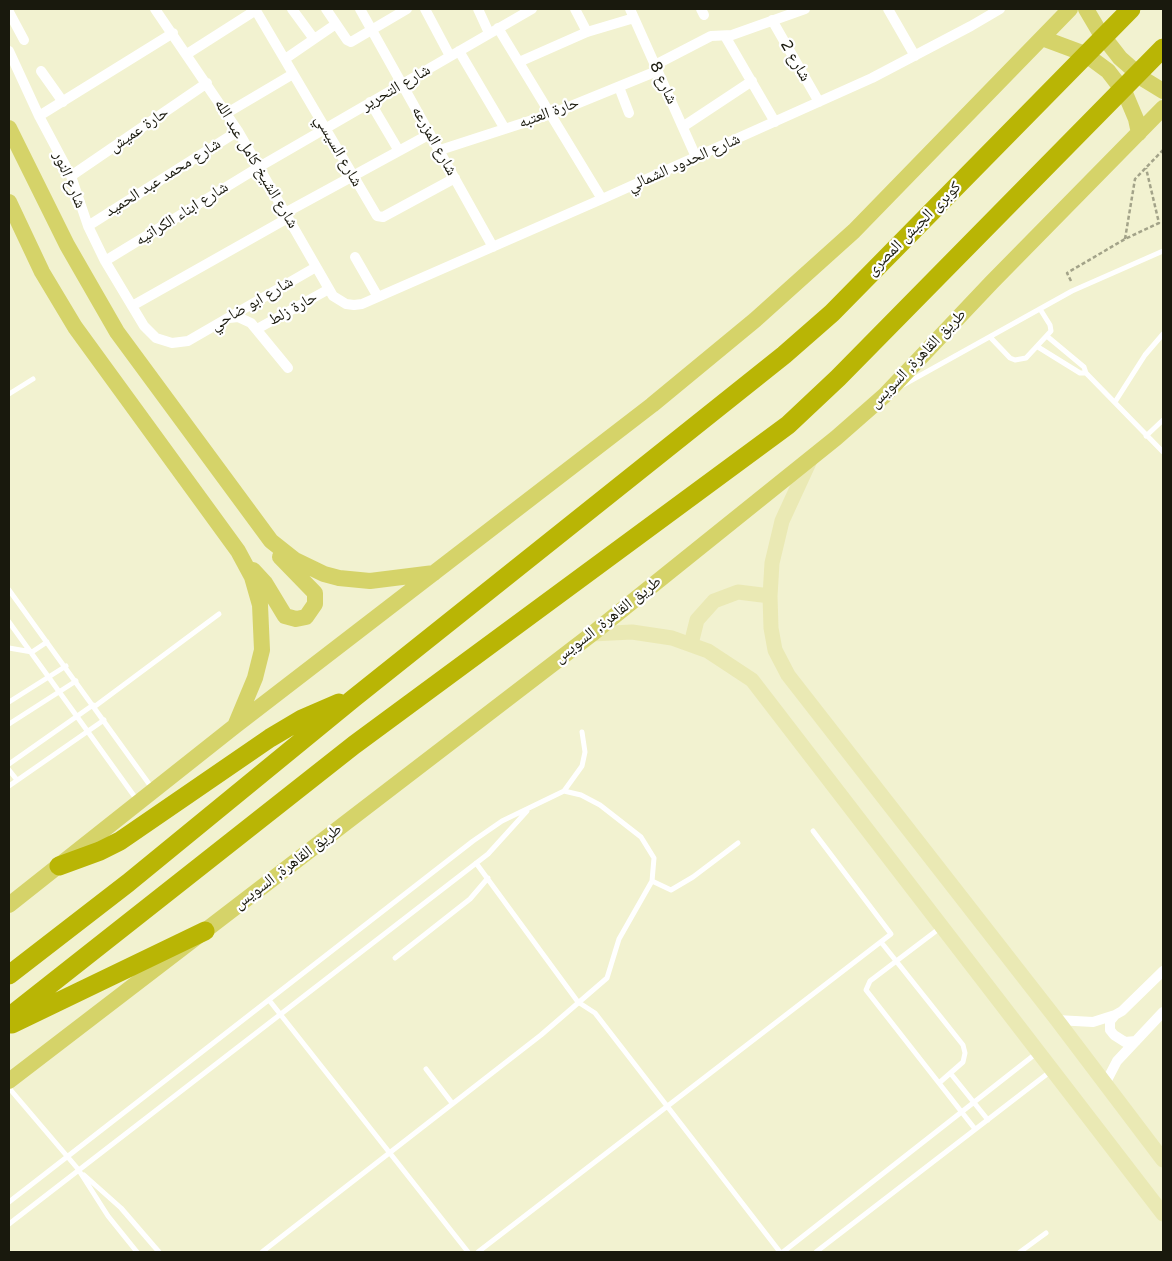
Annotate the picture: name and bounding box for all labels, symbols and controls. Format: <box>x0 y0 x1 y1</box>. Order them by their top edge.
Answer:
street label: شارع 2 <box>776 37 814 85</box>
street label: شارع 8 <box>645 59 681 107</box>
street label: شارع التحرير <box>358 61 434 115</box>
street label: حارة العتبه <box>516 93 582 133</box>
street label: شارع الشيخ كامل عبد الله <box>210 96 302 232</box>
street label: حارة عميش <box>106 103 172 157</box>
street label: شارع المزرعه <box>407 103 461 179</box>
street label: شارع السيسي <box>310 112 366 190</box>
street label: شارع الحدود الشمالي <box>625 130 743 196</box>
street label: شارع محمد عبد الحميد <box>101 135 225 221</box>
street label: شارع النور <box>48 149 90 211</box>
street label: شارع ابناء الكراتيه <box>132 178 232 250</box>
street label: كوبرى الجيش المصرى <box>863 178 965 280</box>
street label: شارع ابو ضاحي <box>207 273 297 335</box>
street label: حارة زلط <box>265 288 321 330</box>
street label: طريق القاهرة, السويس <box>866 305 970 413</box>
street label: طريق القاهرة, السويس <box>551 572 665 668</box>
street label: طريق القاهرة, السويس <box>230 820 346 914</box>

